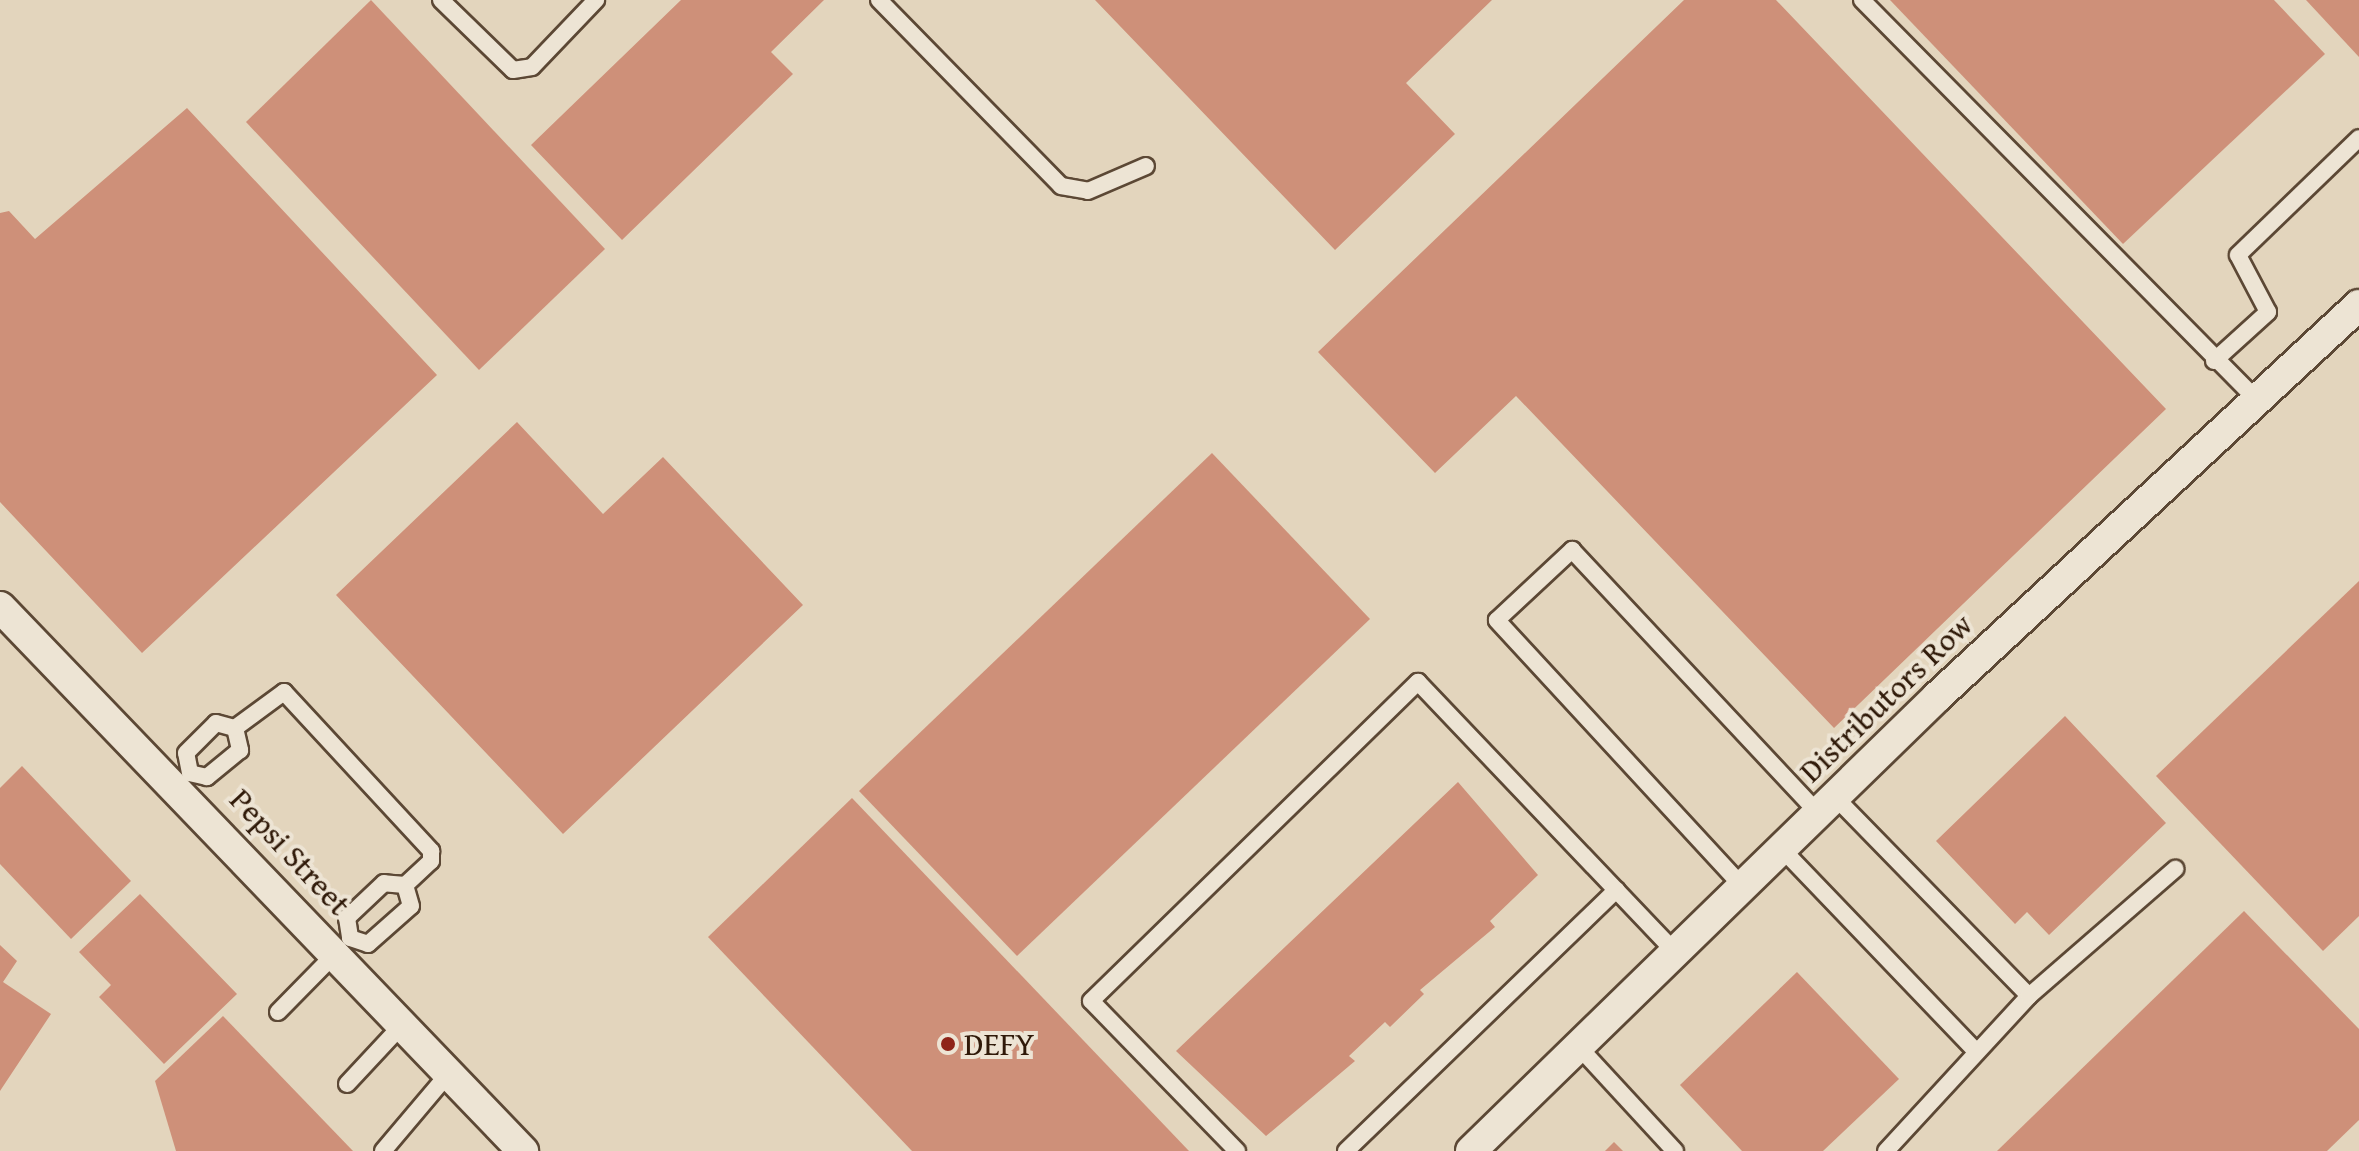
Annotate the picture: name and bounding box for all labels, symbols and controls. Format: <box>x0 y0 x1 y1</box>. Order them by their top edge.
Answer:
street label: Distributors Row <box>1791 606 1981 790</box>
street label: Pepsi Street <box>222 781 358 923</box>
place label: DEFY <box>964 1025 1034 1063</box>
marker: DEFY <box>939 1035 957 1053</box>

